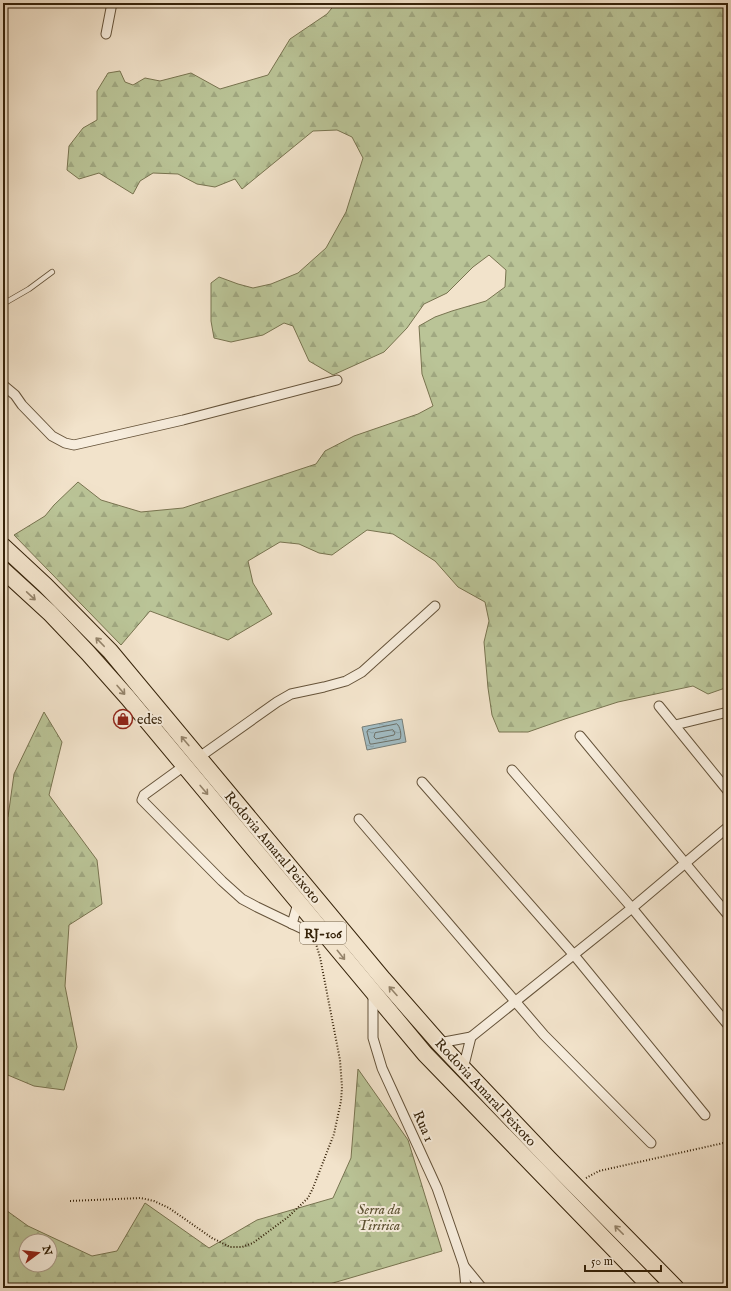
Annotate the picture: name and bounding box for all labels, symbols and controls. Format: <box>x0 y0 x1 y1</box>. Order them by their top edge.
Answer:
one-way arrow <box>26 591 36 600</box>
one-way arrow <box>96 637 105 647</box>
one-way arrow <box>116 685 125 695</box>
shop icon: edes <box>112 708 134 730</box>
place label: edes <box>137 711 162 729</box>
one-way arrow <box>180 735 189 746</box>
one-way arrow <box>200 785 209 796</box>
street label: Rodovia Amaral Peixoto <box>220 788 325 908</box>
road number: RJ-106 <box>300 922 346 944</box>
one-way arrow <box>336 949 345 960</box>
one-way arrow <box>389 986 398 997</box>
street label: Rodovia Amaral Peixoto <box>431 1035 540 1151</box>
street label: Rua 1 <box>408 1108 438 1145</box>
park label: Serra da Tiririca <box>357 1201 401 1235</box>
one-way arrow <box>614 1225 624 1235</box>
north arrow <box>18 1233 58 1273</box>
text: N <box>38 1243 55 1258</box>
scale bar <box>585 1247 661 1273</box>
text: 50 m <box>591 1254 613 1269</box>

